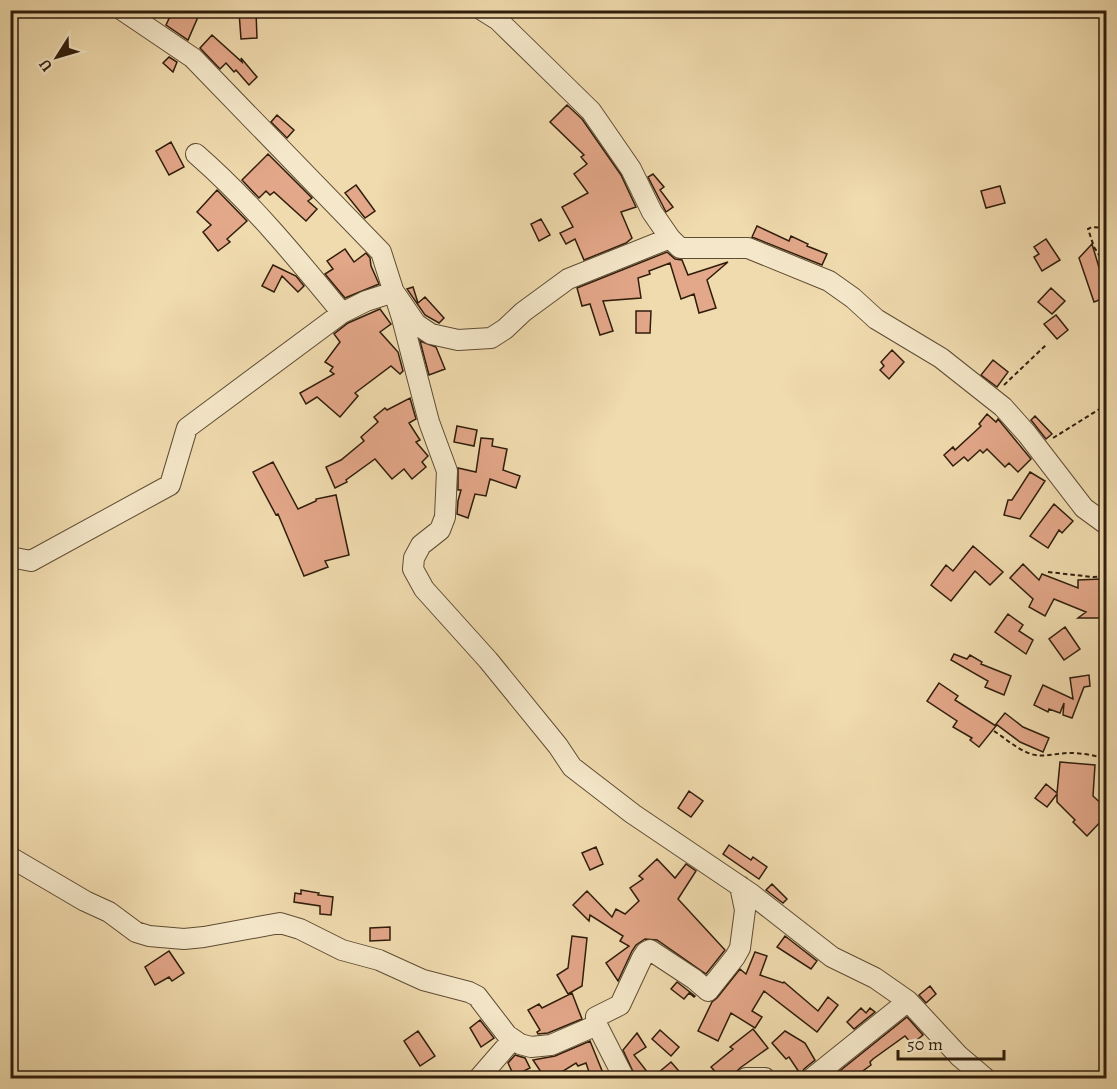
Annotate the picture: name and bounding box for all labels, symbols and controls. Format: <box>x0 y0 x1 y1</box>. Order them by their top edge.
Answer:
north arrow <box>27 27 87 87</box>
text: U <box>34 54 58 76</box>
scale bar <box>898 1023 1004 1061</box>
text: 50 m <box>907 1032 943 1056</box>

